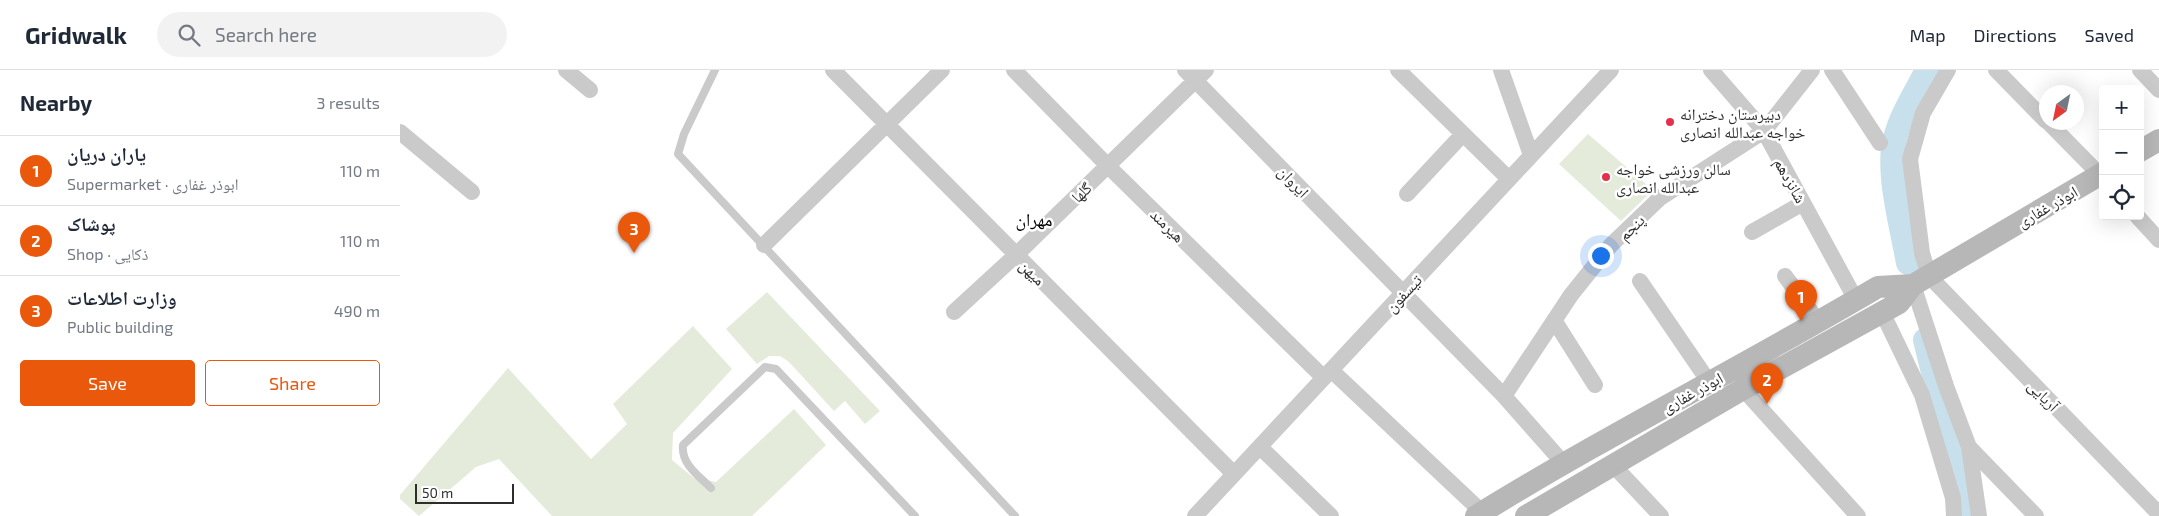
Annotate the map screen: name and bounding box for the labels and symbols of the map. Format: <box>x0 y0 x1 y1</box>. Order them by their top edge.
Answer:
north arrow <box>2039 85 2084 130</box>
place label: دبیرستان دخترانه خواجه عبدالله انصاری <box>1680 104 1805 143</box>
marker: دبیرستان دخترانه خواجه عبدالله انصاری <box>1664 116 1676 128</box>
street label: شانزدهم <box>1769 154 1811 207</box>
place label: سالن ورزشی خواجه عبدالله انصاری <box>1616 159 1731 198</box>
street label: ایروان <box>1273 161 1313 202</box>
marker: سالن ورزشی خواجه عبدالله انصاری <box>1600 171 1612 183</box>
street label: گلها <box>1067 178 1096 207</box>
street label: ابوذر غفاری <box>2013 181 2082 233</box>
street label: هیرمند <box>1146 204 1189 246</box>
district label: مهران <box>1015 208 1053 231</box>
street label: پنجم <box>1614 210 1650 245</box>
pin: 3 <box>618 212 650 253</box>
your location <box>1588 243 1614 269</box>
street label: میهن <box>1015 255 1050 290</box>
street label: تیسفون <box>1381 270 1427 317</box>
pin: 1 <box>1785 280 1817 321</box>
pin: 2 <box>1751 363 1783 404</box>
street label: ابوذر غفاری <box>1658 368 1727 418</box>
street label: آریایی <box>2023 375 2064 417</box>
scale bar <box>415 481 514 504</box>

